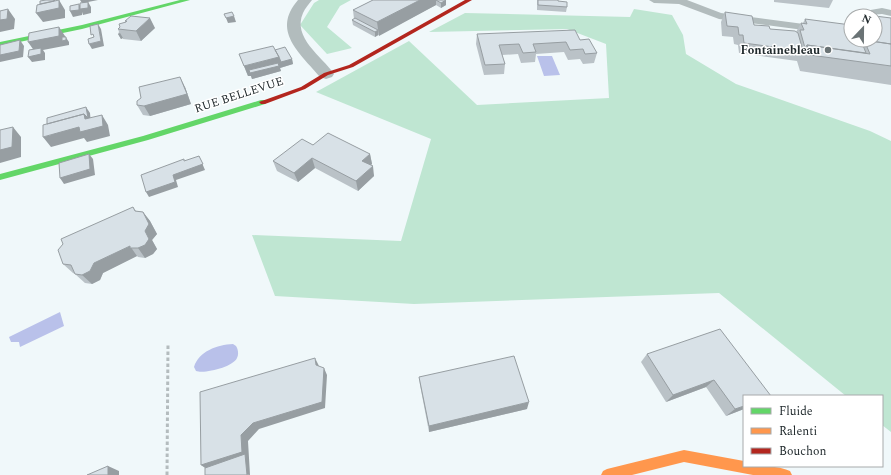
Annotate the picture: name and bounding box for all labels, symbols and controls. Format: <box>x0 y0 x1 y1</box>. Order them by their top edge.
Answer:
north arrow <box>843 8 883 48</box>
text: N <box>859 10 874 29</box>
place label: Fontainebleau <box>740 41 820 60</box>
marker: Fontainebleau <box>823 45 833 55</box>
street label: RUE BELLEVUE <box>192 72 286 118</box>
legend <box>743 395 883 467</box>
text: Fluide <box>779 402 813 421</box>
text: Ralenti <box>779 422 817 441</box>
text: Bouchon <box>779 442 826 461</box>

